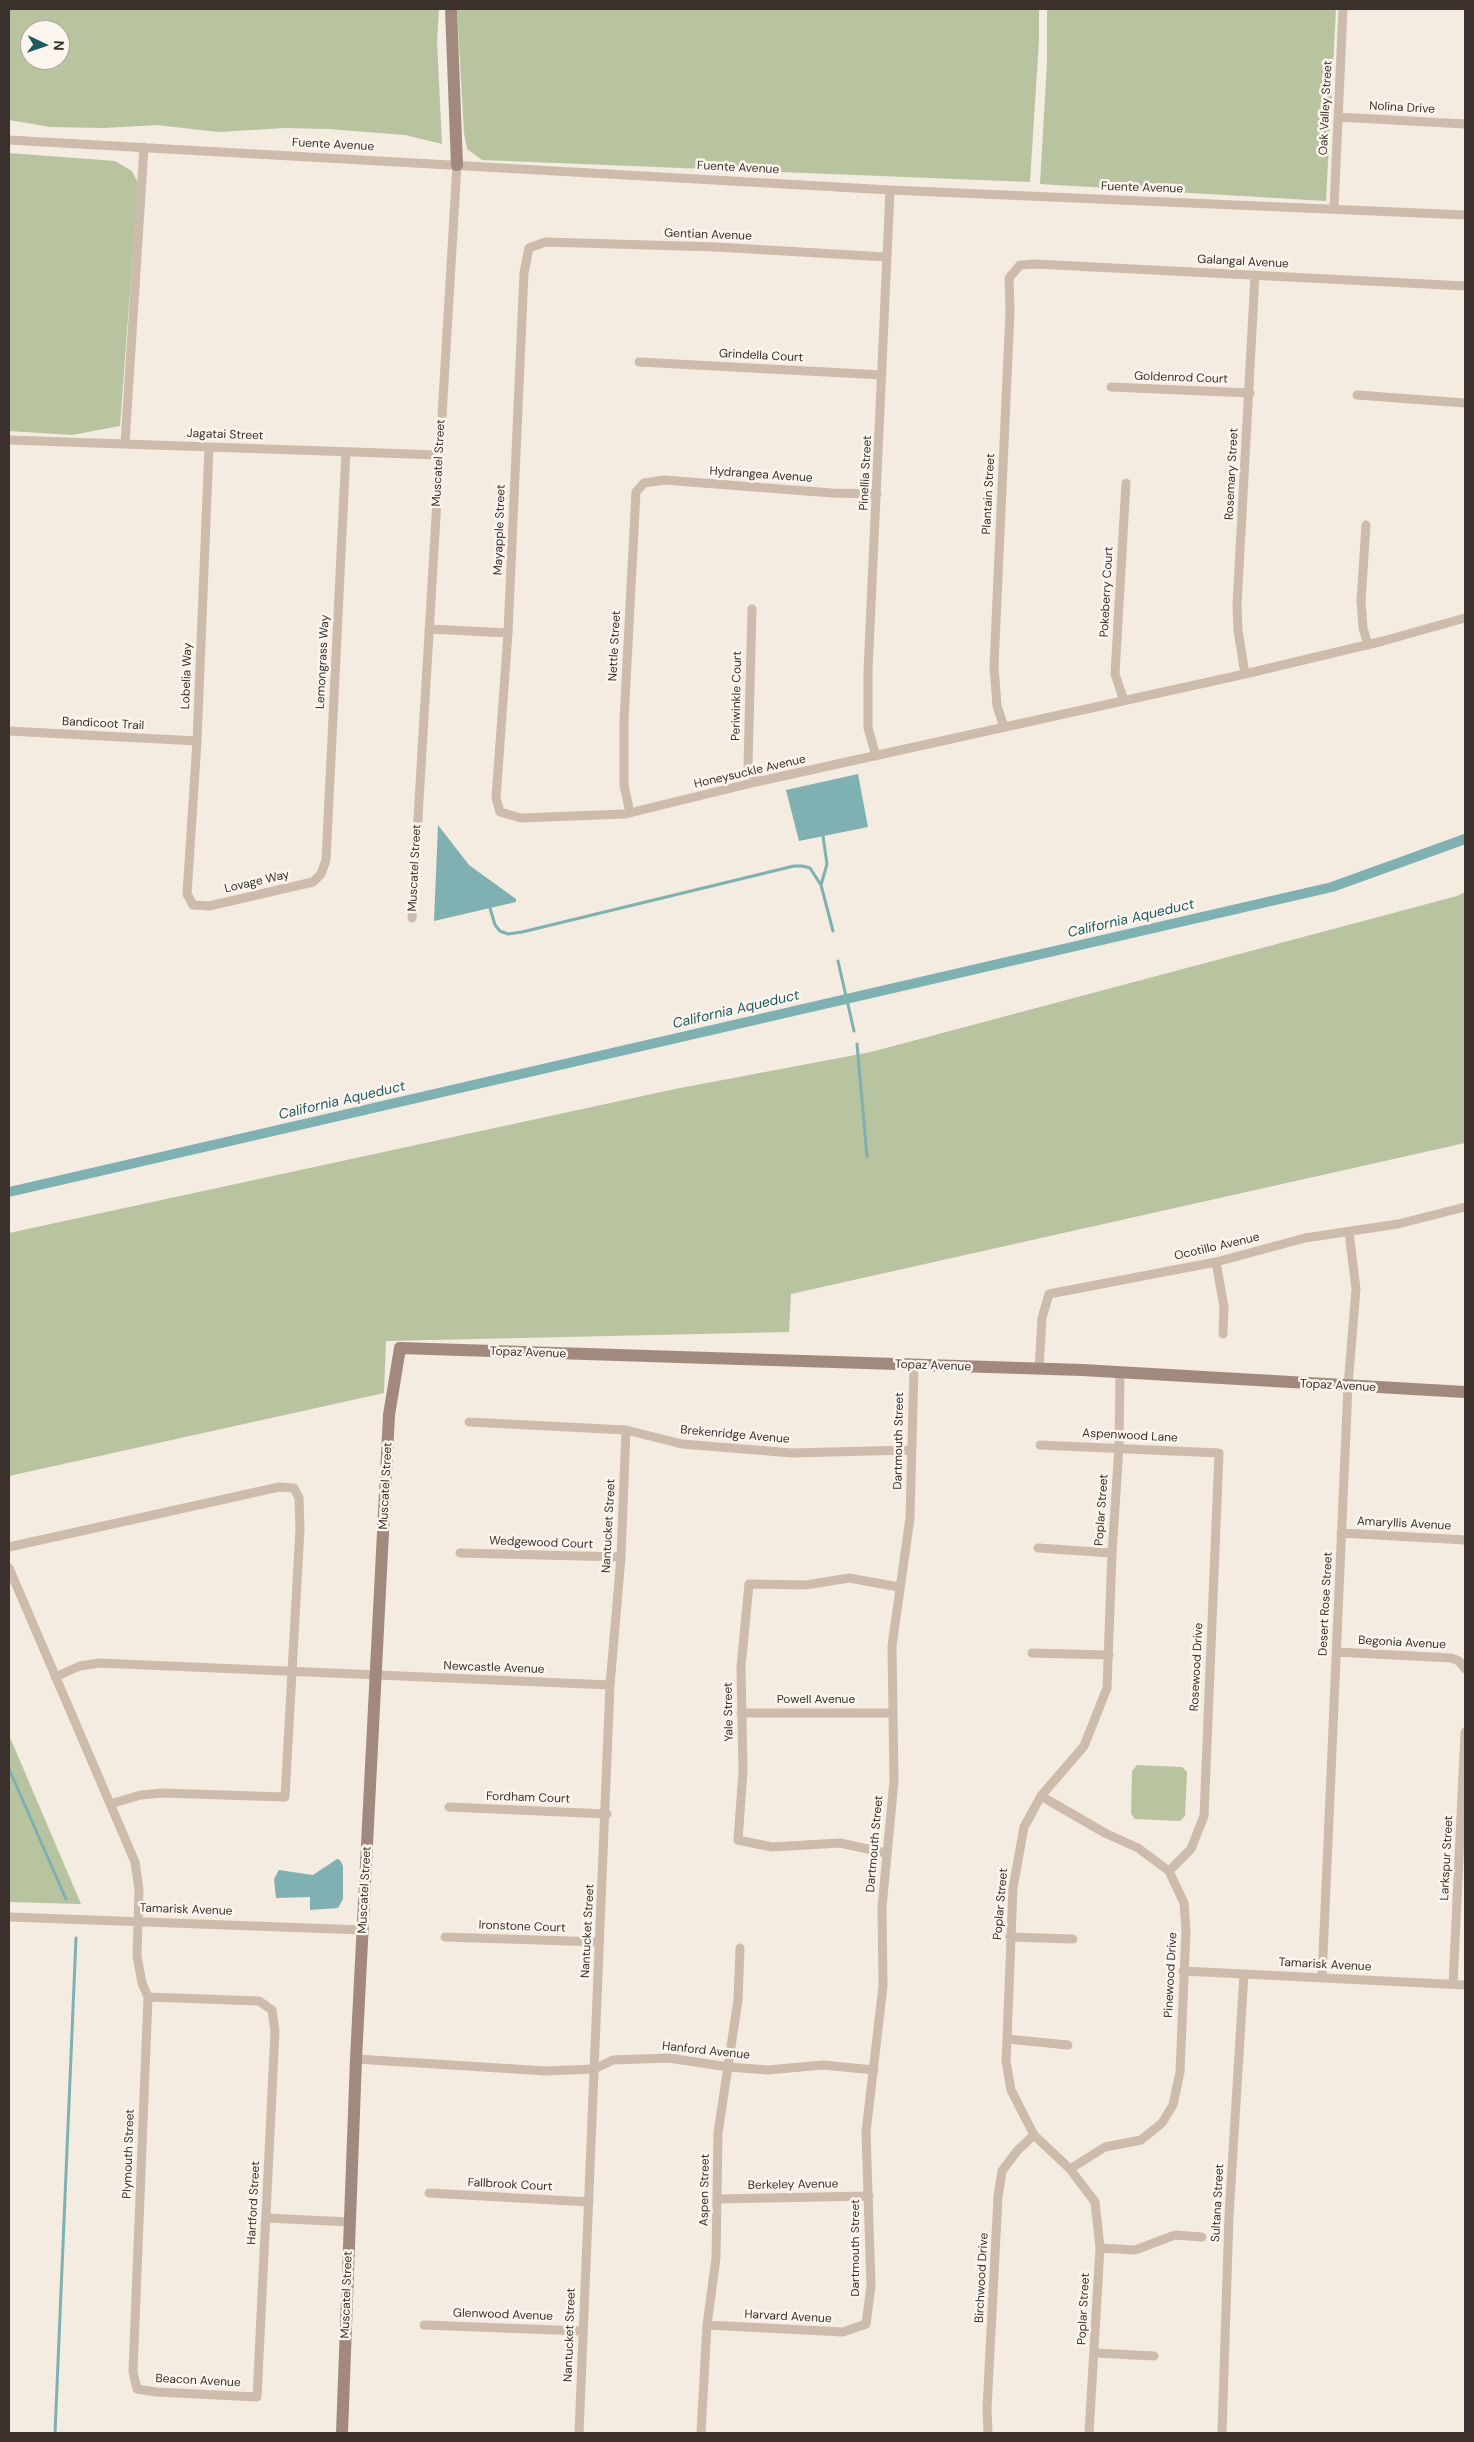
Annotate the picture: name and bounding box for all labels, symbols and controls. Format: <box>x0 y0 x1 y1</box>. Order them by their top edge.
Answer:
north arrow <box>20 20 70 70</box>
text: N <box>50 40 68 51</box>
street label: Oak Valley Street <box>1316 60 1336 156</box>
street label: Nolina Drive <box>1369 99 1435 117</box>
street label: Fuente Avenue <box>292 136 374 154</box>
street label: Fuente Avenue <box>697 159 779 177</box>
street label: Fuente Avenue <box>1101 179 1183 197</box>
street label: Gentian Avenue <box>664 226 752 244</box>
street label: Galangal Avenue <box>1197 252 1289 272</box>
street label: Grindella Court <box>718 347 804 365</box>
street label: Goldenrod Court <box>1134 369 1228 387</box>
street label: Muscatel Street <box>430 419 448 507</box>
street label: Jagatai Street <box>186 426 264 444</box>
street label: Rosemary Street <box>1222 428 1242 520</box>
street label: Pinellia Street <box>857 435 875 511</box>
street label: Plantain Street <box>980 453 998 535</box>
street label: Hydrangea Avenue <box>709 464 813 486</box>
street label: Mayapple Street <box>491 484 509 576</box>
street label: Pokeberry Court <box>1097 546 1117 638</box>
street label: Nettle Street <box>606 610 624 682</box>
street label: Lemongrass Way <box>313 614 333 710</box>
street label: Lobelia Way <box>179 642 195 710</box>
street label: Periwinkle Court <box>729 651 745 741</box>
street label: Bandicoot Trail <box>61 715 145 733</box>
street label: Honeysuckle Avenue <box>693 752 807 792</box>
street label: Muscatel Street <box>406 824 424 912</box>
street label: Lovage Way <box>223 868 291 896</box>
water label: California Aqueduct <box>1066 896 1196 942</box>
water label: California Aqueduct <box>671 987 801 1033</box>
water label: California Aqueduct <box>277 1078 407 1124</box>
street label: Ocotillo Avenue <box>1173 1230 1261 1264</box>
street label: Topaz Avenue <box>490 1344 566 1362</box>
street label: Topaz Avenue <box>895 1357 971 1375</box>
street label: Topaz Avenue <box>1300 1377 1376 1395</box>
street label: Dartmouth Street <box>891 1392 907 1490</box>
street label: Brekenridge Avenue <box>680 1423 790 1447</box>
street label: Aspenwood Lane <box>1082 1426 1178 1446</box>
street label: Muscatel Street <box>377 1442 395 1530</box>
street label: Poplar Street <box>1092 1474 1112 1546</box>
street label: Nantucket Street <box>599 1479 619 1573</box>
street label: Amaryllis Avenue <box>1356 1514 1452 1534</box>
street label: Wedgewood Court <box>489 1534 593 1552</box>
street label: Desert Rose Street <box>1316 1552 1336 1656</box>
street label: Rosewood Drive <box>1187 1622 1207 1712</box>
street label: Begonia Avenue <box>1358 1634 1446 1652</box>
street label: Newcastle Avenue <box>443 1659 545 1677</box>
street label: Yale Street <box>721 1682 737 1742</box>
street label: Powell Avenue <box>777 1693 855 1707</box>
street label: Fordham Court <box>486 1789 570 1807</box>
street label: Dartmouth Street <box>864 1795 886 1893</box>
street label: Larkspur Street <box>1438 1815 1456 1901</box>
street label: Muscatel Street <box>356 1846 374 1934</box>
street label: Poplar Street <box>991 1867 1011 1941</box>
street label: Nantucket Street <box>578 1884 598 1978</box>
street label: Tamarisk Avenue <box>139 1901 233 1919</box>
street label: Ironstone Court <box>478 1918 566 1936</box>
street label: Pinewood Drive <box>1162 1932 1180 2018</box>
street label: Tamarisk Avenue <box>1278 1955 1372 1975</box>
street label: Hanford Avenue <box>661 2039 751 2063</box>
street label: Plymouth Street <box>120 2109 138 2199</box>
street label: Aspen Street <box>697 2154 713 2226</box>
street label: Hartford Street <box>245 2161 263 2245</box>
street label: Sultana Street <box>1209 2163 1227 2243</box>
street label: Fallbrook Court <box>467 2176 553 2194</box>
street label: Berkeley Avenue <box>747 2177 839 2193</box>
street label: Dartmouth Street <box>849 2199 863 2297</box>
street label: Birchwood Drive <box>972 2232 992 2324</box>
street label: Muscatel Street <box>338 2251 356 2339</box>
street label: Poplar Street <box>1075 2273 1093 2345</box>
street label: Nantucket Street <box>561 2288 579 2382</box>
street label: Glenwood Avenue <box>453 2306 553 2324</box>
street label: Harvard Avenue <box>744 2308 832 2326</box>
street label: Beacon Avenue <box>155 2372 241 2390</box>

